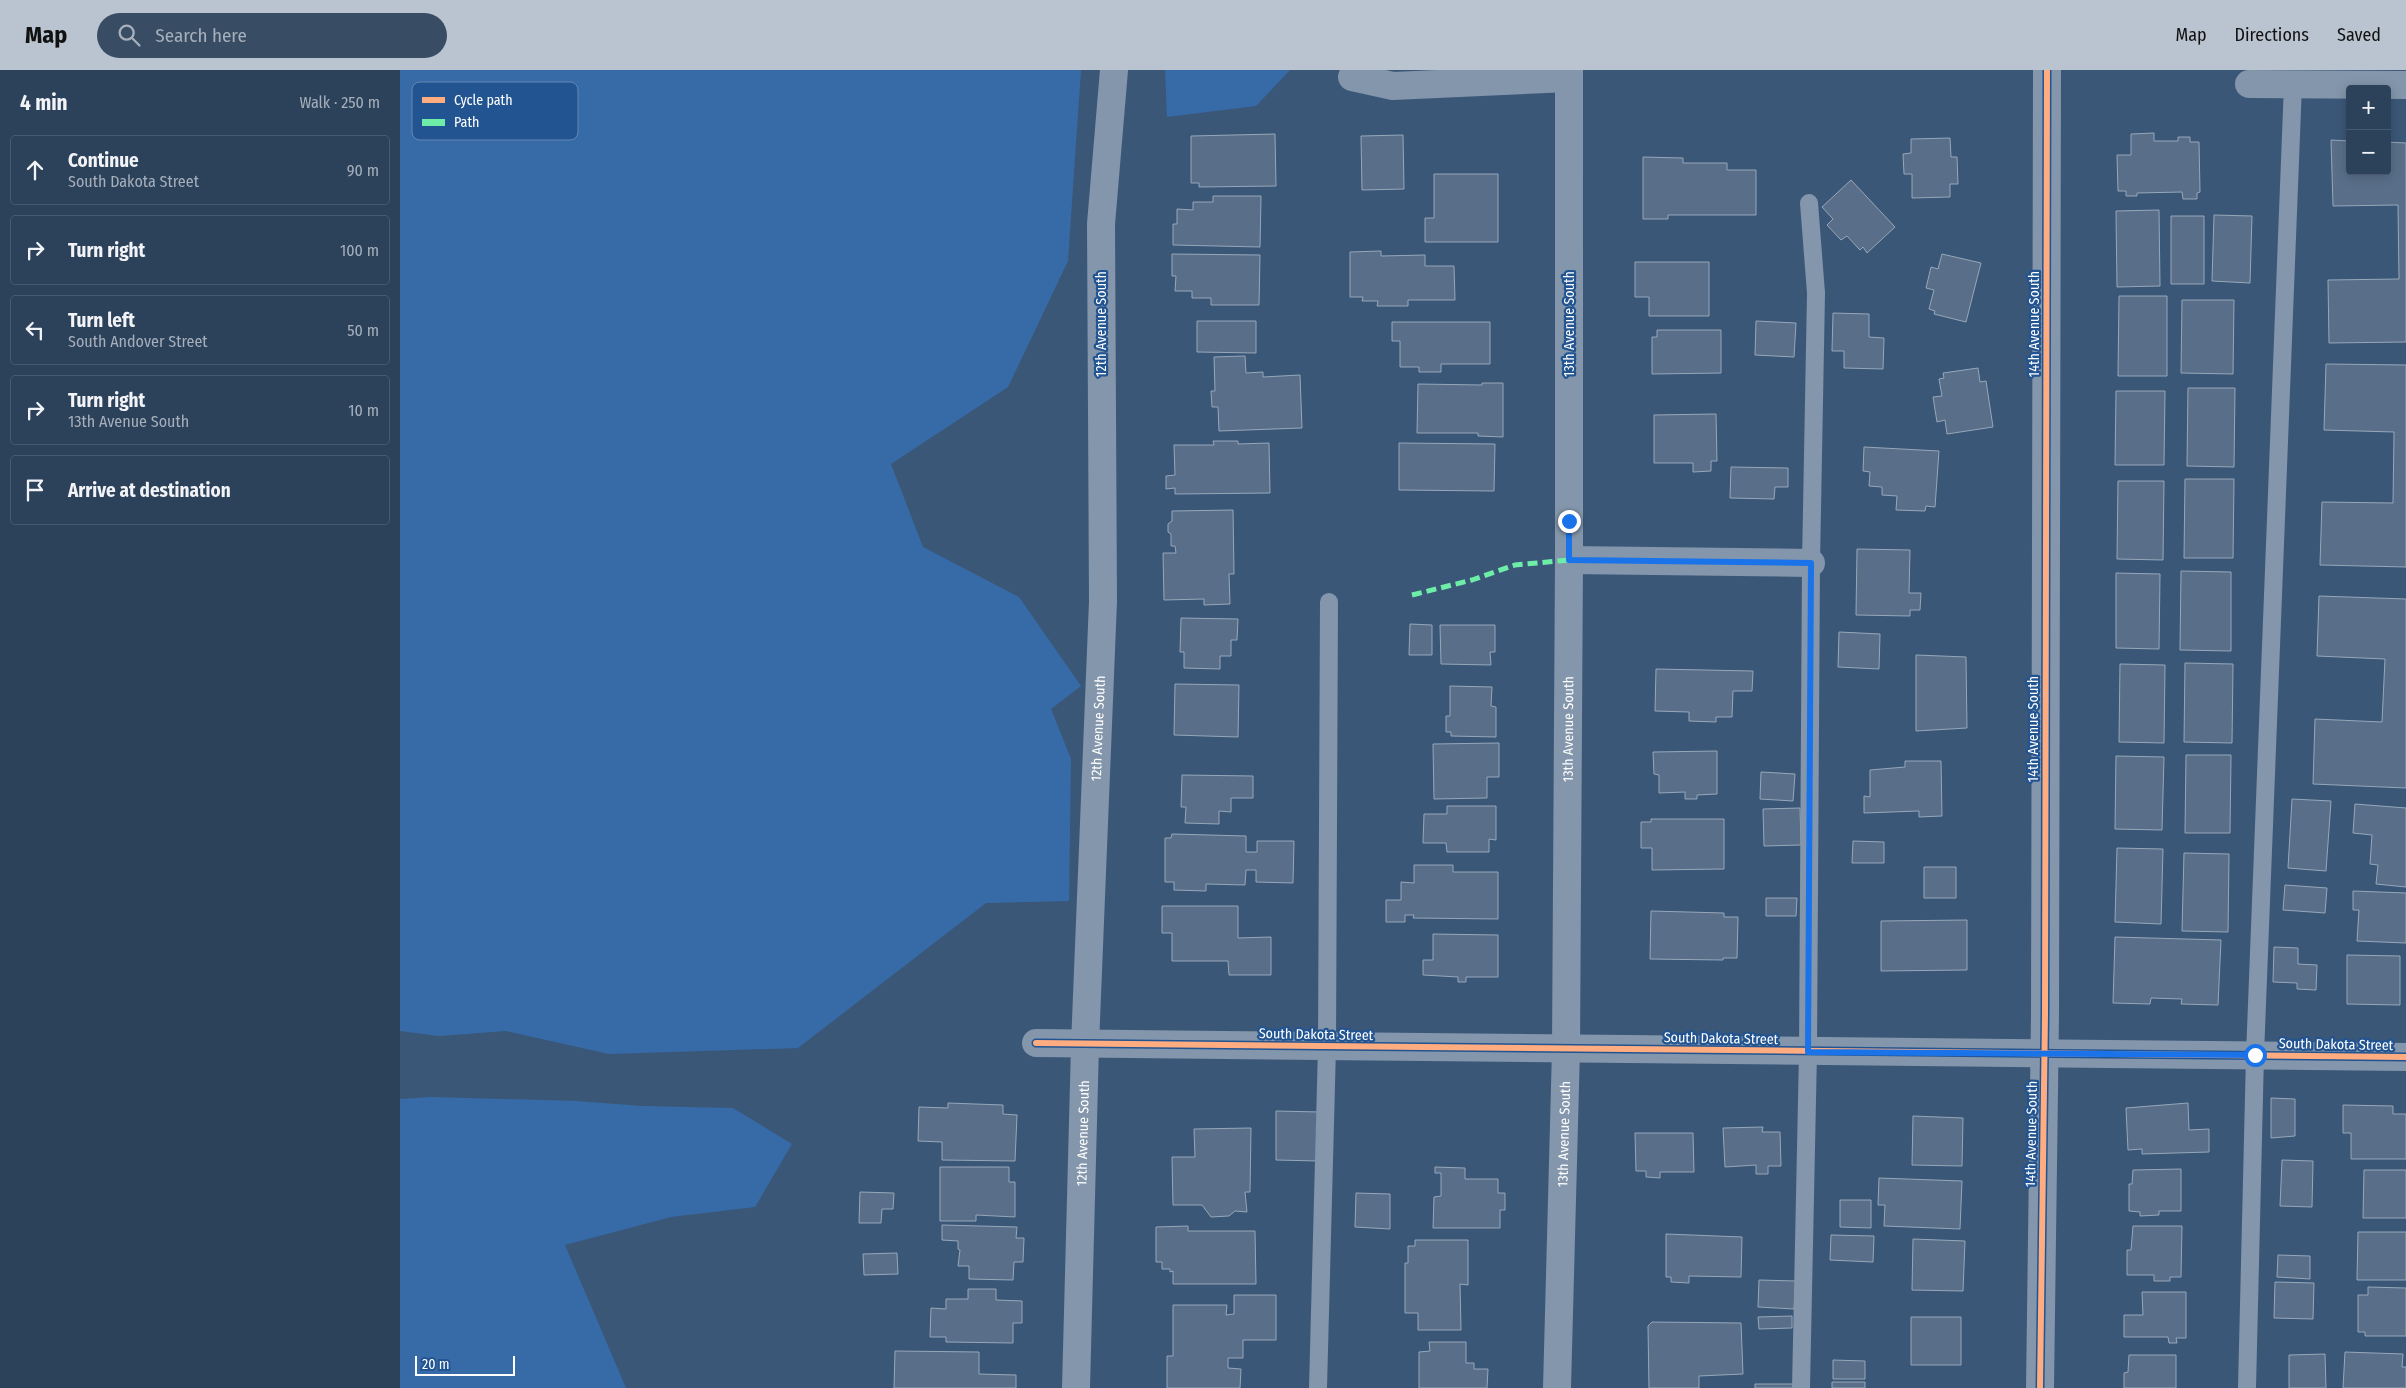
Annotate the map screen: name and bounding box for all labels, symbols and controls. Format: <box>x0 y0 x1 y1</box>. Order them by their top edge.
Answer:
search box <box>97 13 447 58</box>
text: Map <box>25 21 67 49</box>
icon: search <box>115 21 143 49</box>
text: Search here <box>155 24 247 47</box>
text: Map <box>2175 24 2207 46</box>
text: Directions <box>2235 24 2309 46</box>
text: Saved <box>2337 24 2381 46</box>
legend <box>412 82 578 140</box>
map controls <box>2346 85 2391 175</box>
button: + <box>2346 85 2391 130</box>
text: 4 min <box>20 90 68 116</box>
text: Cycle path <box>454 92 513 109</box>
text: Walk · 250 m <box>299 93 380 112</box>
text: Path <box>454 114 479 131</box>
button: − <box>2346 130 2391 175</box>
text: Continue <box>68 149 139 172</box>
icon: ahead <box>21 156 49 184</box>
text: 90 m <box>347 161 379 180</box>
text: South Dakota Street <box>68 172 199 191</box>
icon: right <box>21 236 49 264</box>
text: Turn right <box>68 239 145 262</box>
text: 100 m <box>340 241 379 260</box>
street label: 12th Avenue South <box>1093 271 1110 377</box>
street label: 13th Avenue South <box>1561 271 1578 377</box>
street label: 14th Avenue South <box>2026 271 2043 377</box>
text: Turn left <box>68 309 135 332</box>
icon: left <box>21 316 49 344</box>
text: 50 m <box>347 321 379 340</box>
text: South Andover Street <box>68 332 208 351</box>
text: Turn right <box>68 389 145 412</box>
icon: right <box>21 396 49 424</box>
text: 10 m <box>348 401 379 420</box>
text: 13th Avenue South <box>68 412 189 431</box>
icon: arrive <box>21 476 49 504</box>
text: Arrive at destination <box>68 479 231 502</box>
route end <box>1558 510 1581 533</box>
street label: 12th Avenue South <box>1088 675 1109 782</box>
street label: 13th Avenue South <box>1560 676 1577 782</box>
street label: 14th Avenue South <box>2025 676 2042 782</box>
street label: South Dakota Street <box>1259 1025 1374 1044</box>
street label: South Dakota Street <box>1664 1029 1779 1048</box>
street label: South Dakota Street <box>2279 1035 2394 1054</box>
route start <box>2244 1044 2267 1067</box>
street label: 12th Avenue South <box>1073 1080 1093 1186</box>
street label: 13th Avenue South <box>1554 1081 1574 1187</box>
street label: 14th Avenue South <box>2022 1081 2041 1187</box>
scale bar <box>415 1353 515 1376</box>
text: 20 m <box>422 1356 450 1373</box>

